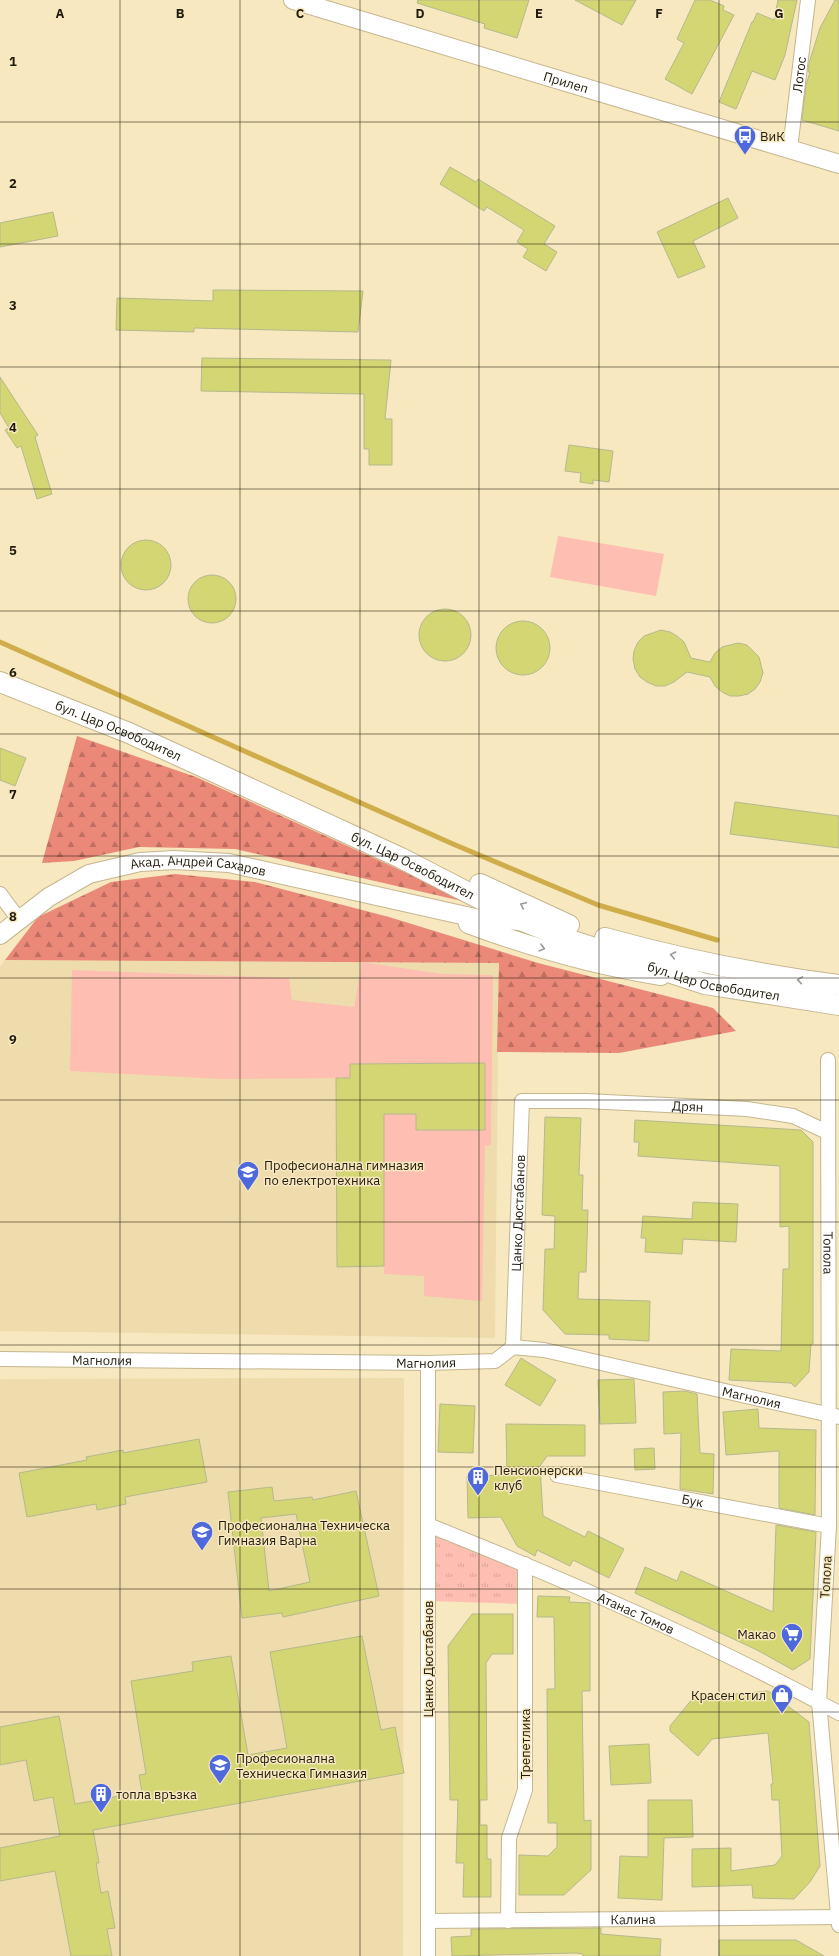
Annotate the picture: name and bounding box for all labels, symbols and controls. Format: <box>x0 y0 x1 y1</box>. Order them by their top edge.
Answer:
text: A <box>56 5 65 22</box>
text: B <box>176 5 185 22</box>
text: C <box>296 5 305 22</box>
text: D <box>415 5 425 22</box>
text: E <box>535 5 543 22</box>
text: F <box>655 5 663 22</box>
text: G <box>774 5 784 22</box>
text: 1 <box>9 53 17 70</box>
street label: Лотос <box>788 55 810 93</box>
street label: Прилеп <box>541 67 591 97</box>
bus stop icon: ВиК <box>732 123 758 156</box>
place label: ВиК <box>760 128 785 145</box>
text: 2 <box>9 175 17 192</box>
text: 3 <box>9 297 17 314</box>
text: 4 <box>9 419 17 436</box>
text: 5 <box>9 542 17 559</box>
text: 6 <box>9 664 17 681</box>
street label: бул. Цар Освободител <box>53 696 184 764</box>
text: 7 <box>9 786 17 803</box>
street label: бул. Цар Освободител <box>349 828 477 903</box>
street label: Акад. Андрей Сахаров <box>128 851 268 880</box>
one-way arrow <box>520 902 527 910</box>
text: 8 <box>9 908 17 925</box>
one-way arrow <box>538 943 545 952</box>
one-way arrow <box>670 951 676 959</box>
street label: бул. Цар Освободител <box>646 957 781 1004</box>
one-way arrow <box>797 976 803 985</box>
text: 9 <box>9 1031 17 1048</box>
street label: Дрян <box>671 1097 704 1115</box>
street label: Цанко Дюстабанов <box>507 1154 529 1272</box>
place label: Професионална гимназия по електротехника <box>264 1157 424 1189</box>
school or university icon: Професионална гимназия по електротехника <box>235 1159 261 1192</box>
street label: Топола <box>820 1232 837 1275</box>
street label: Магнолия <box>72 1351 132 1369</box>
street label: Магнолия <box>396 1354 456 1372</box>
street label: Магнолия <box>721 1382 783 1412</box>
place label: Пенсионерски клуб <box>494 1462 583 1494</box>
building icon: Пенсионерски клуб <box>465 1464 491 1497</box>
street label: Бук <box>680 1490 705 1511</box>
place label: Професионална Техническа Гимназия Варна <box>218 1517 390 1549</box>
school or university icon: Професионална Техническа Гимназия Варна <box>189 1519 215 1552</box>
street label: Топола <box>816 1555 836 1599</box>
street label: Атанас Томов <box>595 1588 677 1638</box>
street label: Цанко Дюстабанов <box>420 1601 437 1717</box>
supermarket icon: Макао <box>779 1621 805 1654</box>
place label: Макао <box>737 1626 776 1643</box>
shop icon: Красен стил <box>769 1682 795 1715</box>
place label: Красен стил <box>691 1687 766 1704</box>
street label: Трепетлика <box>517 1709 534 1779</box>
place label: Професионална Техническа Гимназия <box>236 1750 367 1782</box>
school or university icon: Професионална Техническа Гимназия <box>207 1752 233 1785</box>
building icon: топла връзка <box>88 1781 114 1814</box>
place label: топла връзка <box>116 1786 197 1803</box>
street label: Калина <box>610 1910 656 1928</box>

